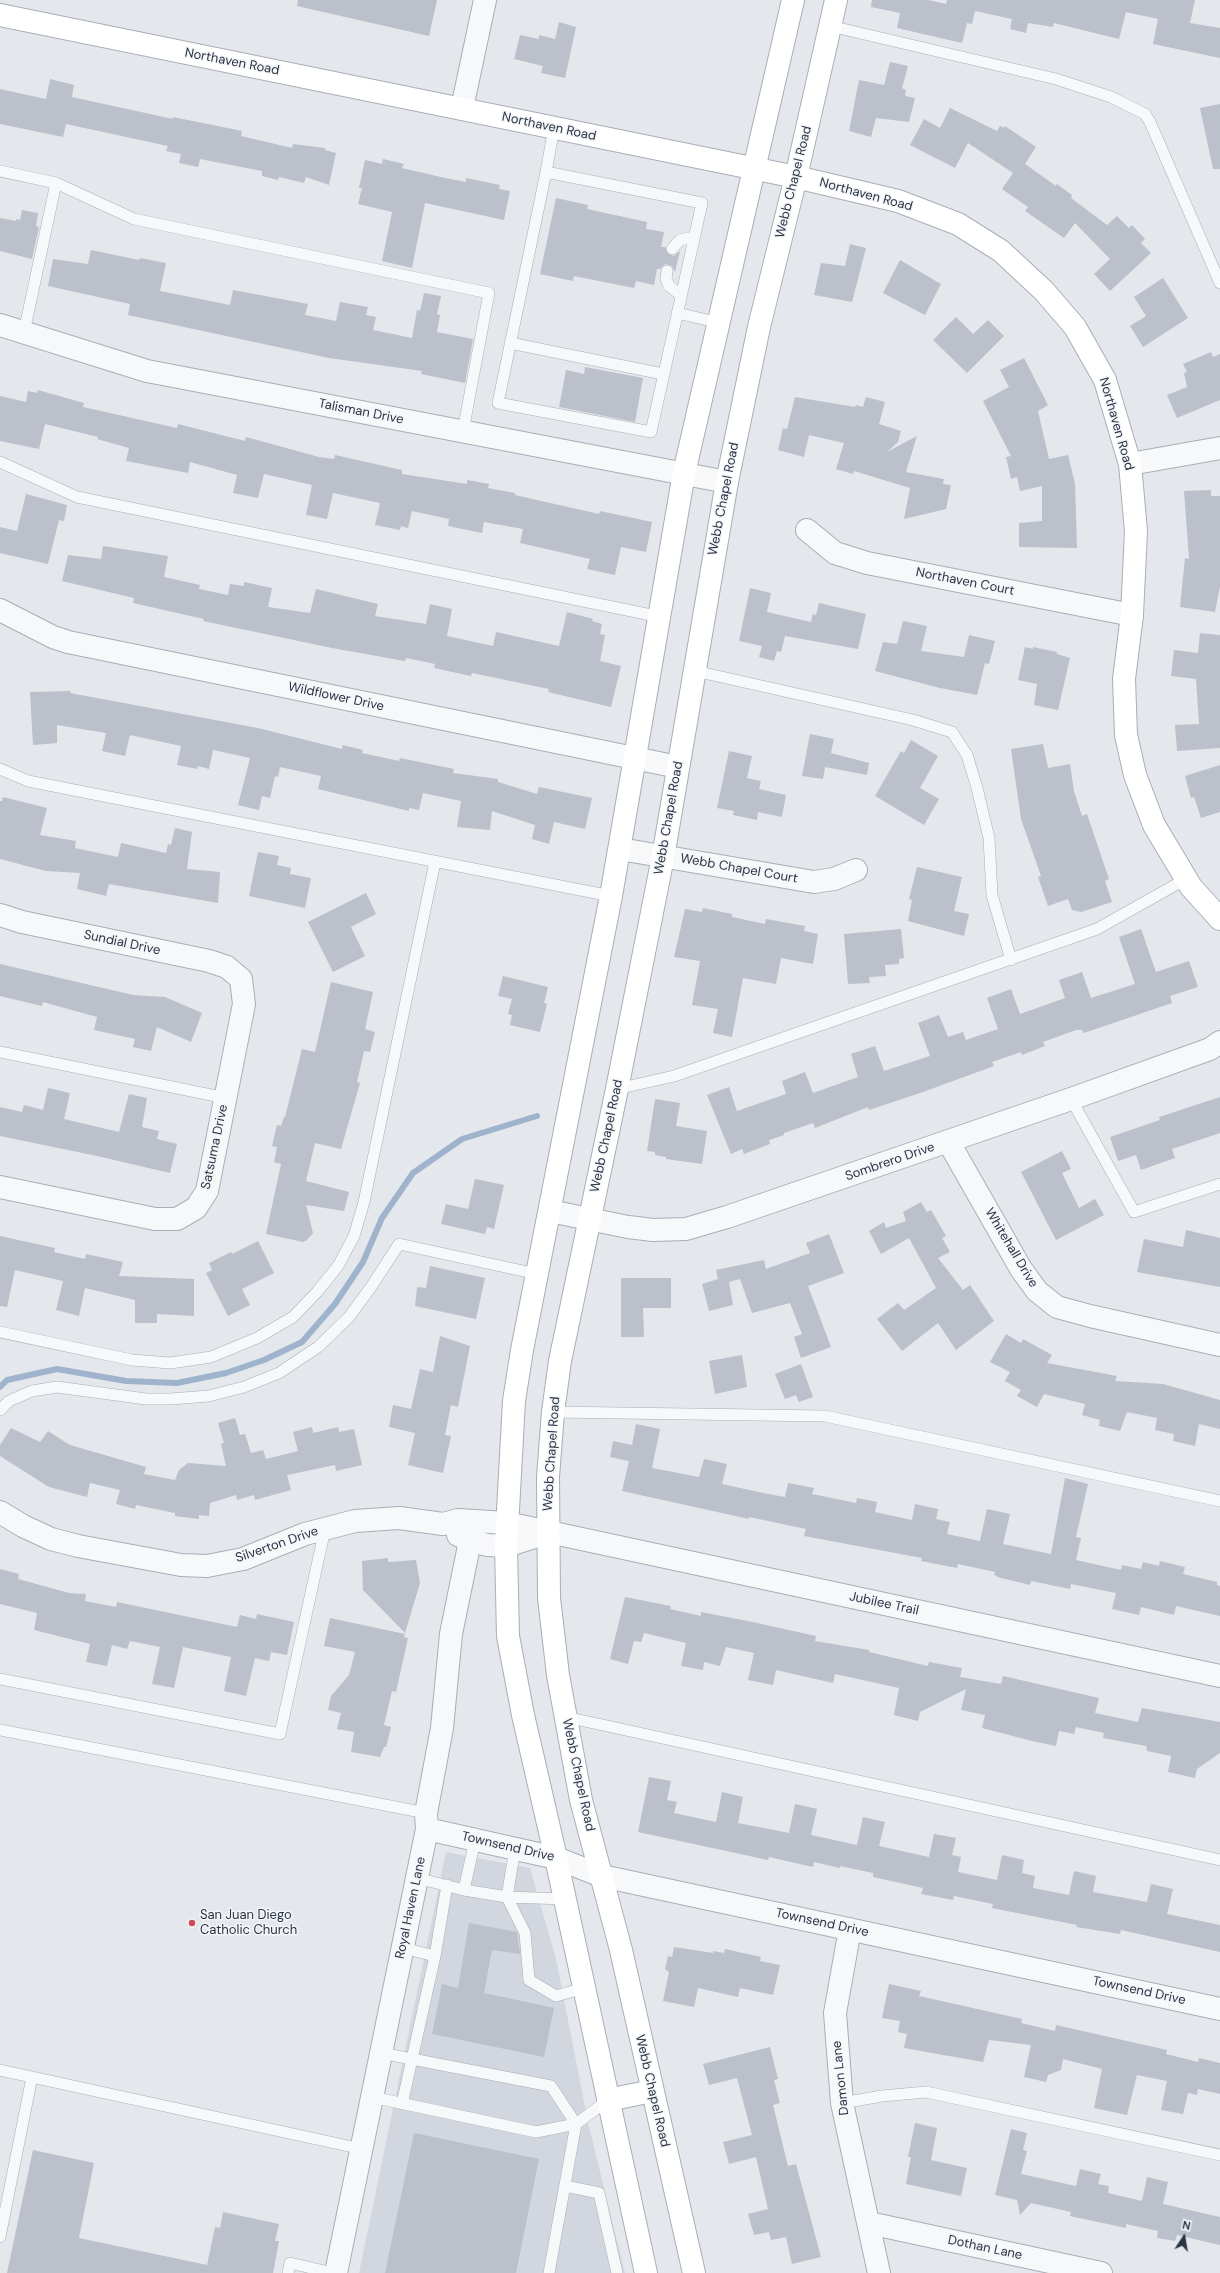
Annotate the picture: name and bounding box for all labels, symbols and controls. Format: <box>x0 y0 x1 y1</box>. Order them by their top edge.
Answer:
street label: Northaven Road <box>183 45 281 79</box>
street label: Northaven Road <box>500 109 598 145</box>
street label: Webb Chapel Road <box>773 124 815 240</box>
street label: Northaven Road <box>818 175 914 215</box>
street label: Northaven Road <box>1095 376 1137 472</box>
street label: Talisman Drive <box>317 396 405 428</box>
street label: Webb Chapel Road <box>705 441 743 557</box>
street label: Northaven Court <box>914 565 1016 599</box>
street label: Wildflower Drive <box>287 679 385 715</box>
street label: Webb Chapel Road <box>651 760 687 876</box>
street label: Webb Chapel Court <box>679 851 799 887</box>
street label: Sundial Drive <box>82 927 162 959</box>
street label: Webb Chapel Road <box>587 1078 627 1194</box>
street label: Satsuma Drive <box>198 1103 232 1191</box>
street label: Sombrero Drive <box>843 1139 937 1185</box>
street label: Whitehall Drive <box>981 1205 1041 1291</box>
street label: Webb Chapel Road <box>540 1396 564 1512</box>
street label: Silverton Drive <box>234 1524 320 1566</box>
street label: Jubilee Trail <box>848 1589 920 1619</box>
street label: Webb Chapel Road <box>558 1717 598 1833</box>
street label: Townsend Drive <box>460 1829 556 1865</box>
street label: Royal Haven Lane <box>393 1855 429 1961</box>
street label: Townsend Drive <box>774 1906 870 1940</box>
place label: San Juan Diego Catholic Church <box>200 1908 297 1939</box>
marker: San Juan Diego Catholic Church <box>187 1918 197 1928</box>
street label: Townsend Drive <box>1091 1974 1187 2008</box>
street label: Webb Chapel Road <box>631 2033 673 2149</box>
street label: Damon Lane <box>829 2040 853 2116</box>
north arrow <box>1164 2217 1204 2257</box>
text: N <box>1181 2218 1192 2233</box>
street label: Dothan Lane <box>946 2232 1024 2264</box>

